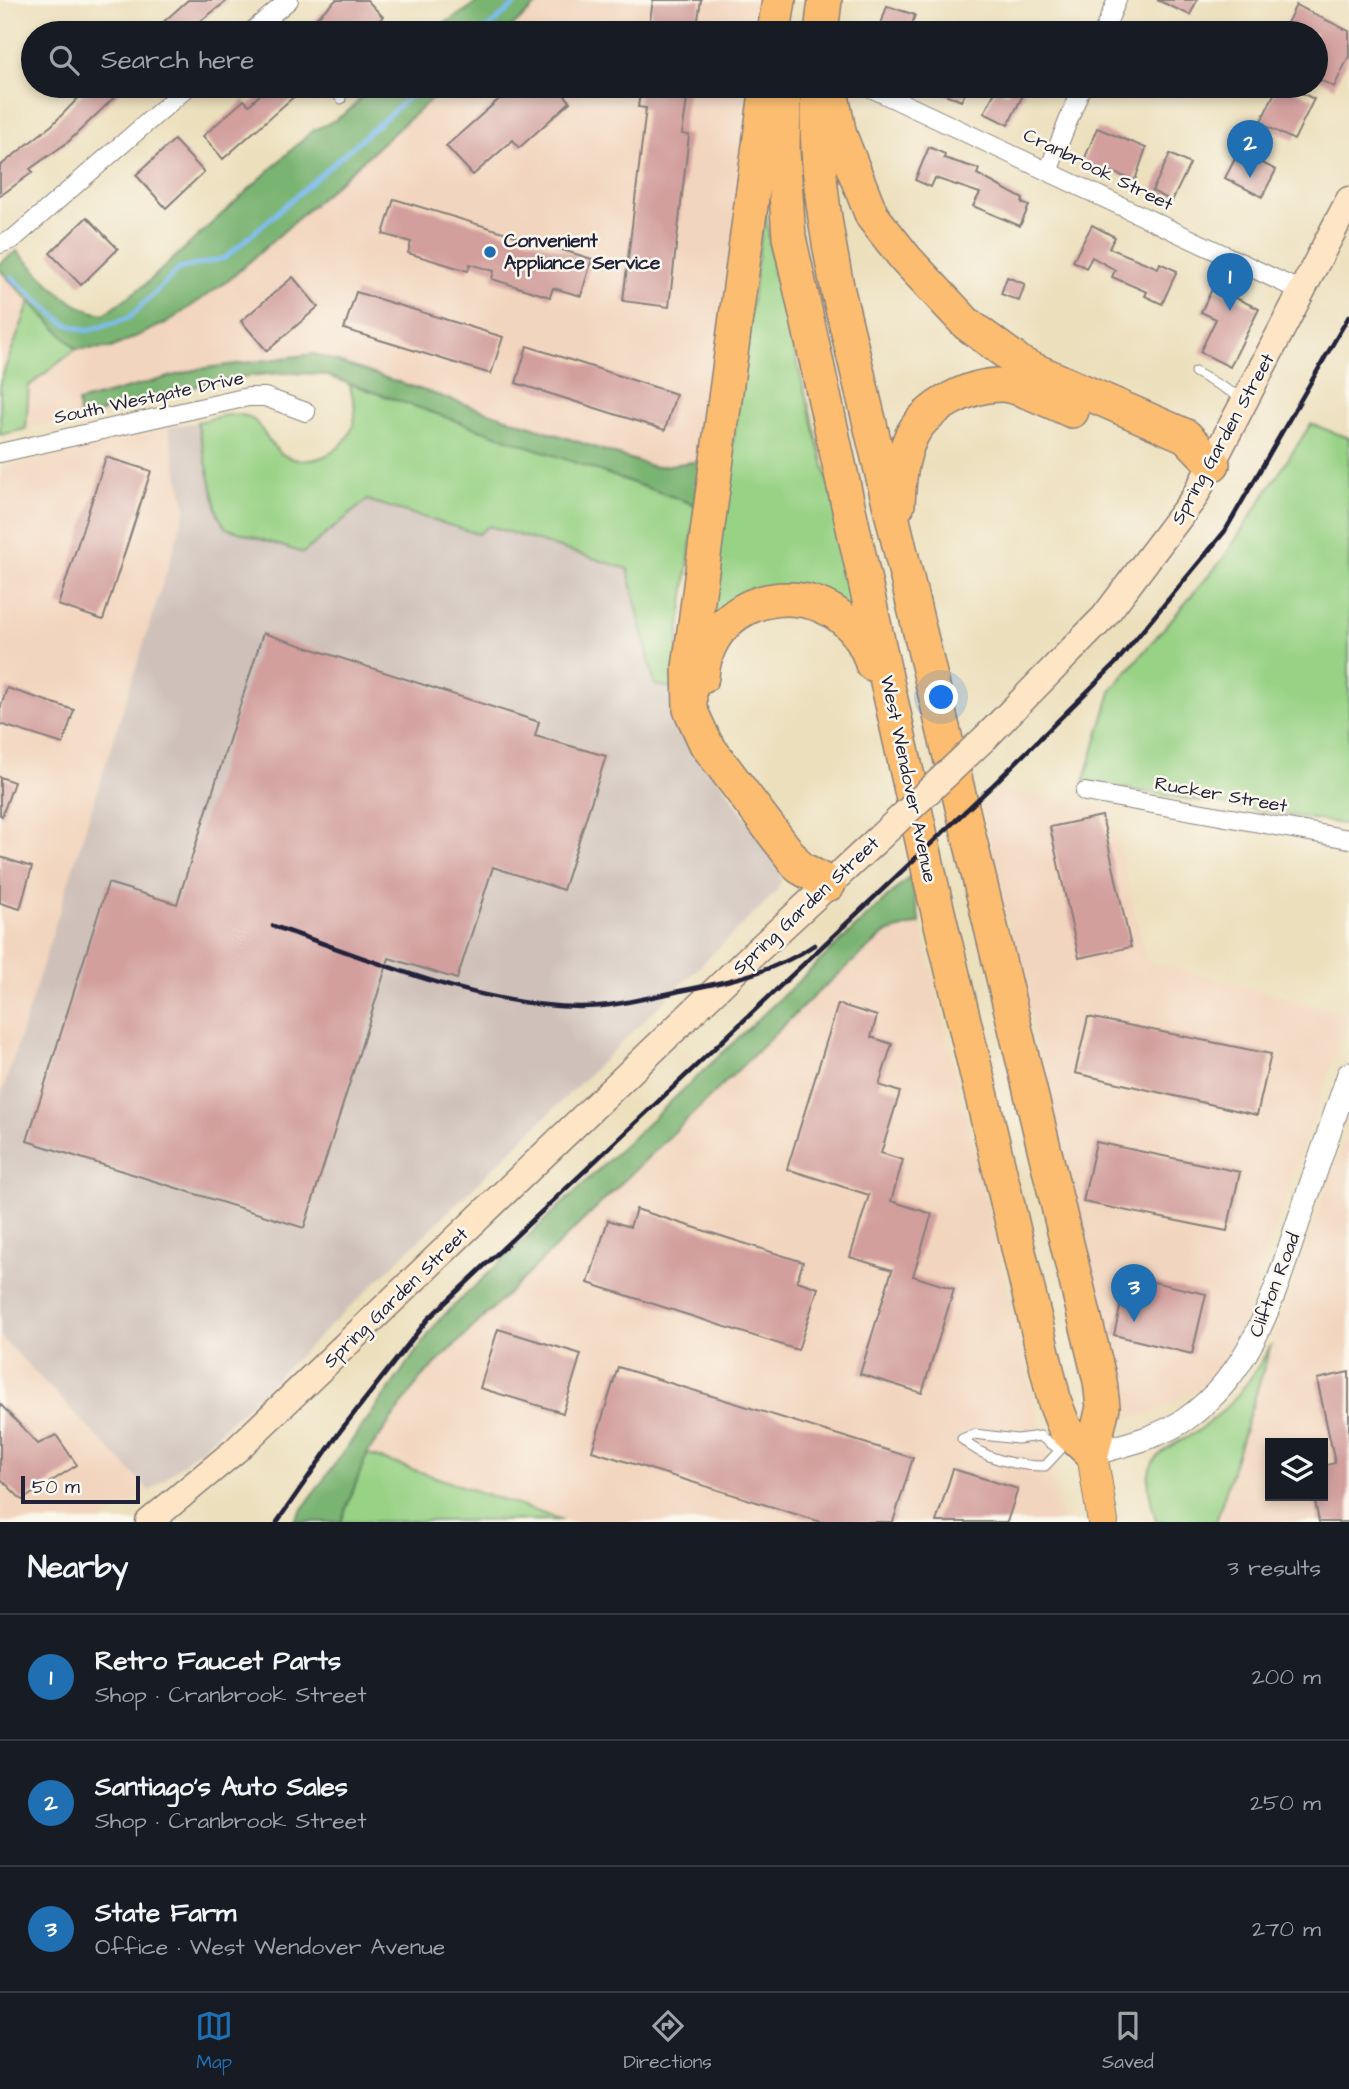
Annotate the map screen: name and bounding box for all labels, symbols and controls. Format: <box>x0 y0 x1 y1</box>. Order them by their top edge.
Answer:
search box <box>21 21 1328 98</box>
icon: search <box>45 41 83 79</box>
text: Search here <box>101 42 254 78</box>
pin: 2 <box>1227 120 1273 178</box>
street label: Cranbrook Street <box>1019 122 1178 218</box>
place label: Convenient Appliance Service <box>504 228 661 277</box>
marker: Convenient Appliance Service <box>482 244 498 260</box>
pin: 1 <box>1207 253 1253 311</box>
street label: Spring Garden Street <box>1165 348 1282 530</box>
street label: South Westgate Drive <box>52 365 247 432</box>
street label: West Wendover Avenue <box>873 673 943 885</box>
your location <box>924 680 958 714</box>
street label: Rucker Street <box>1153 770 1290 820</box>
street label: Spring Garden Street <box>727 830 886 982</box>
street label: Spring Garden Street <box>318 1221 475 1375</box>
street label: Clifton Road <box>1243 1229 1307 1341</box>
pin: 3 <box>1111 1264 1157 1322</box>
map controls <box>1265 1438 1328 1501</box>
button: layers <box>1265 1438 1328 1501</box>
scale bar <box>21 1473 140 1505</box>
text: 50 m <box>32 1474 80 1501</box>
text: Nearby <box>28 1547 128 1589</box>
text: 3 results <box>1227 1552 1321 1584</box>
text: Retro Faucet Parts <box>95 1643 341 1679</box>
text: 1 <box>50 1661 52 1693</box>
text: 200 m <box>1252 1661 1321 1693</box>
text: Shop · Cranbrook Street <box>95 1679 367 1711</box>
text: Santiago's Auto Sales <box>95 1769 348 1805</box>
text: 2 <box>44 1787 58 1819</box>
text: 250 m <box>1250 1787 1321 1819</box>
text: Shop · Cranbrook Street <box>95 1805 367 1837</box>
text: State Farm <box>95 1895 236 1931</box>
text: 3 <box>45 1913 57 1945</box>
text: 270 m <box>1252 1913 1321 1945</box>
text: Office · West Wendover Avenue <box>95 1931 445 1963</box>
tab: Map <box>195 2007 233 2076</box>
tab: Directions <box>623 2007 712 2076</box>
tab: Saved <box>1102 2007 1154 2076</box>

